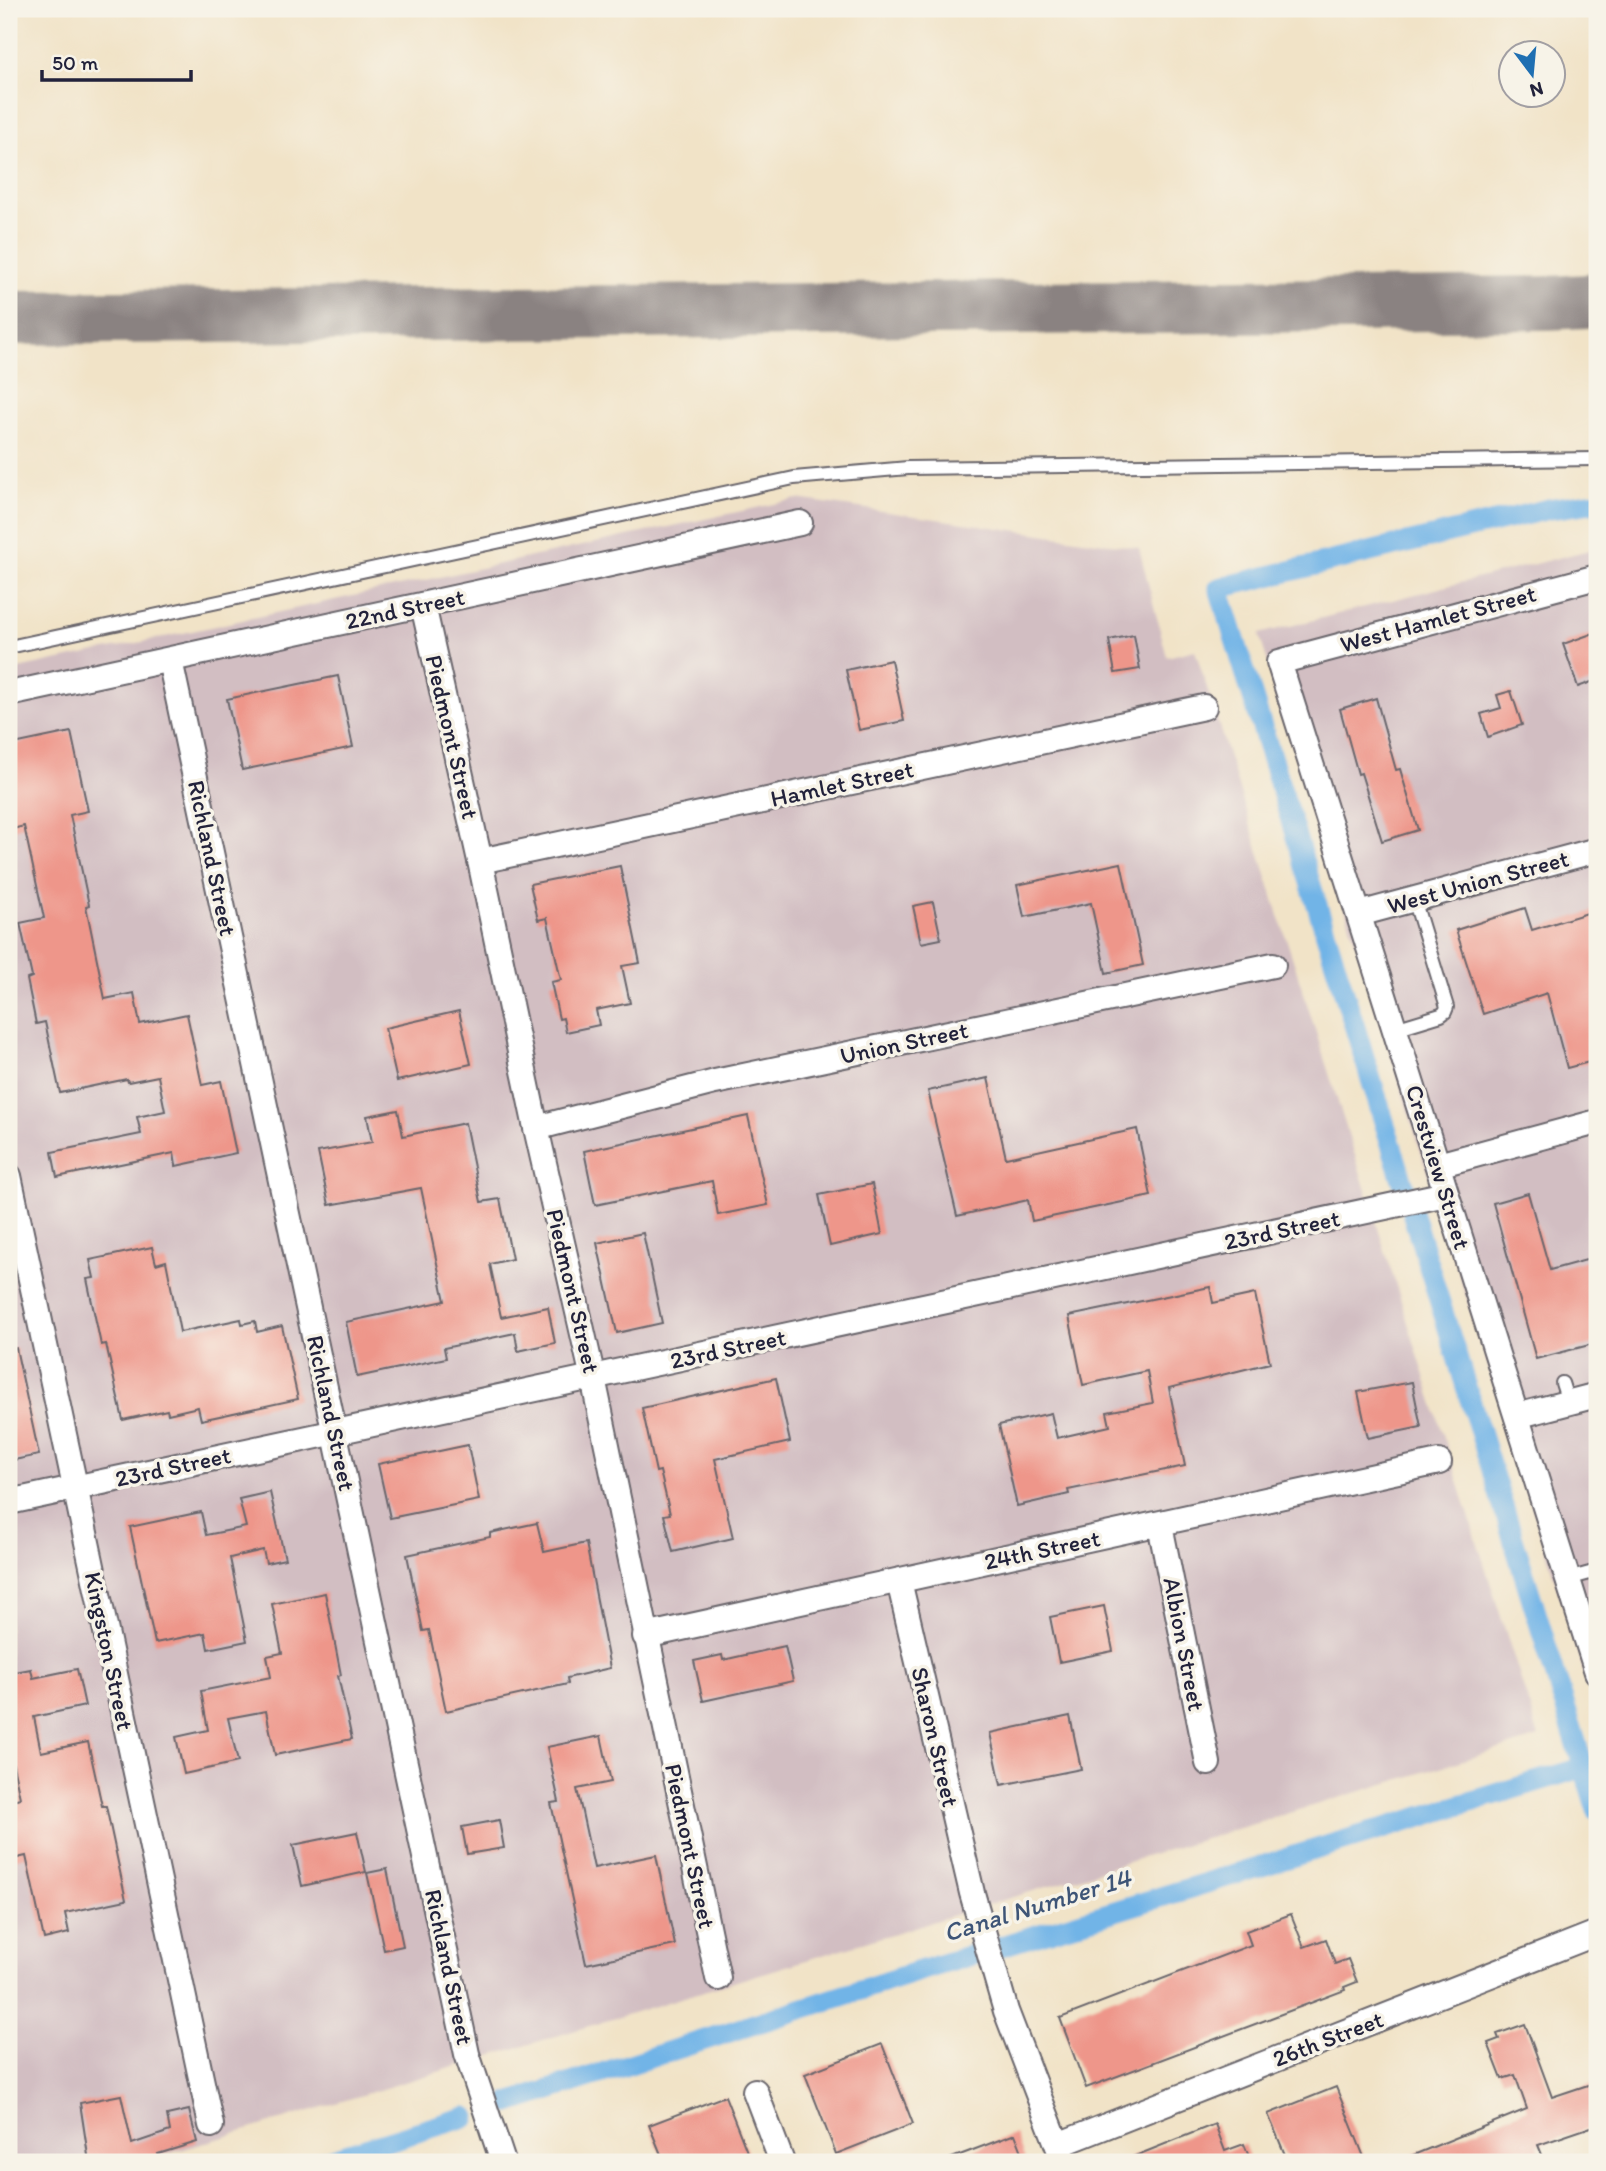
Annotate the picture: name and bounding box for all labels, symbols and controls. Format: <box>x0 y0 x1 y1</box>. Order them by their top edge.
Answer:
scale bar <box>42 38 191 82</box>
north arrow <box>1498 38 1568 108</box>
text: 50 m <box>52 50 99 75</box>
text: N <box>1527 77 1546 103</box>
street label: West Hamlet Street <box>1337 578 1539 659</box>
street label: 22nd Street <box>343 582 467 635</box>
street label: Piedmont Street <box>419 652 486 822</box>
street label: Hamlet Street <box>768 754 916 813</box>
street label: Richland Street <box>182 777 243 938</box>
street label: West Union Street <box>1384 843 1572 920</box>
street label: Union Street <box>837 1015 971 1070</box>
street label: Crestview Street <box>1400 1081 1477 1253</box>
street label: 23rd Street <box>1221 1203 1342 1256</box>
street label: Piedmont Street <box>540 1206 607 1376</box>
street label: 23rd Street <box>667 1322 788 1375</box>
street label: Richland Street <box>301 1332 362 1493</box>
street label: 23rd Street <box>112 1440 233 1493</box>
street label: 24th Street <box>981 1523 1102 1576</box>
street label: Kingston Street <box>79 1569 140 1733</box>
street label: Albion Street <box>1157 1575 1212 1713</box>
street label: Sharon Street <box>905 1664 966 1810</box>
street label: Piedmont Street <box>659 1761 722 1931</box>
water label: Canal Number 14 <box>940 1861 1136 1949</box>
street label: Richland Street <box>419 1886 480 2047</box>
street label: 26th Street <box>1269 2004 1387 2073</box>

